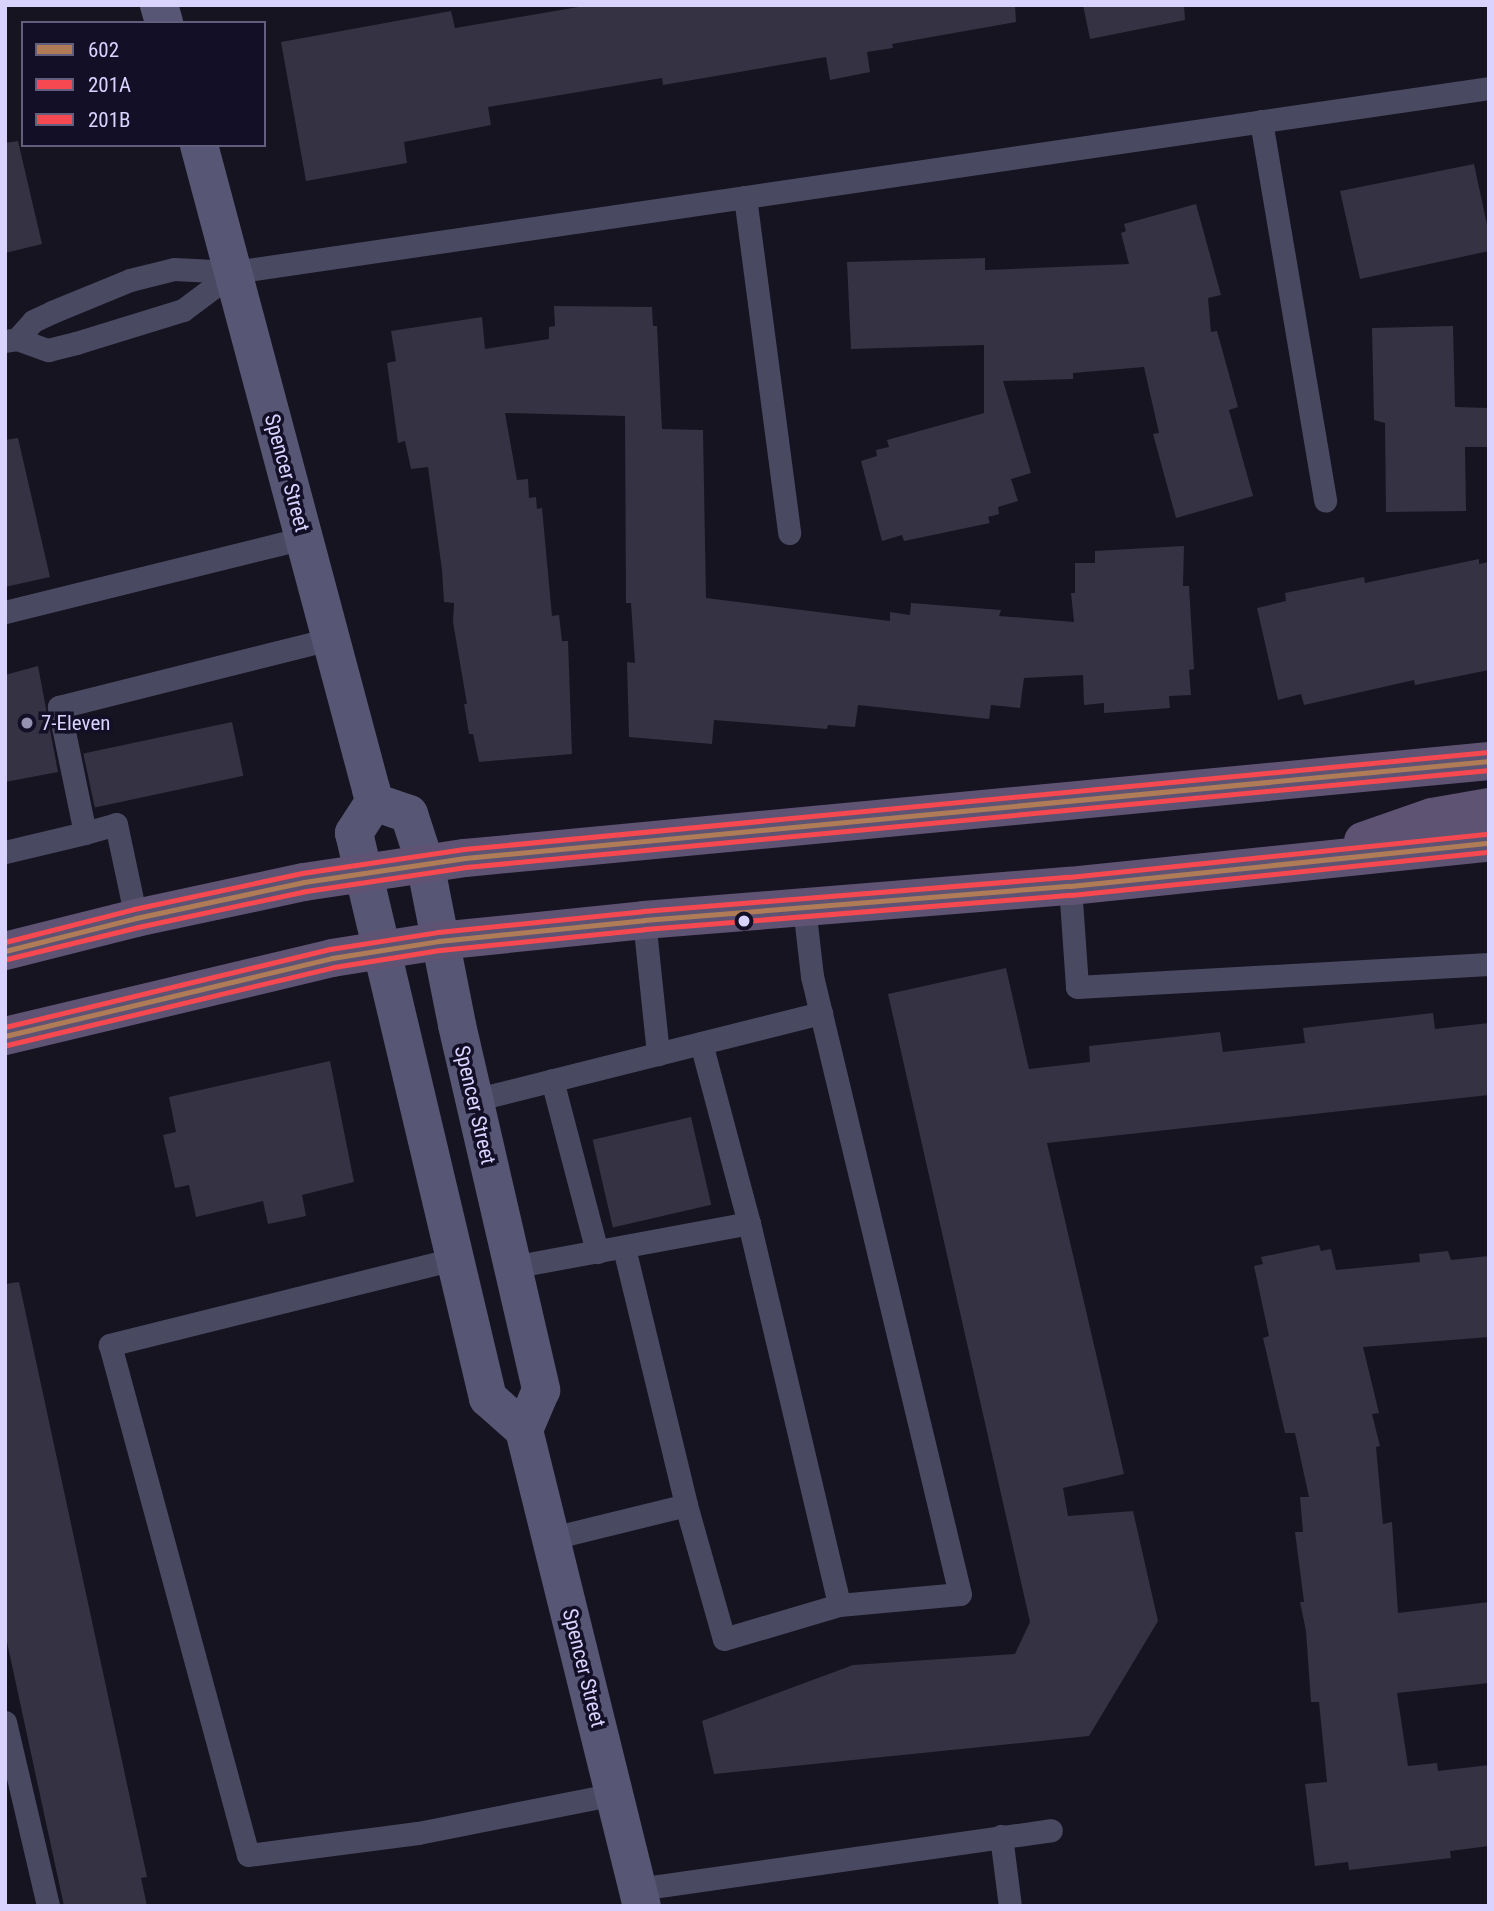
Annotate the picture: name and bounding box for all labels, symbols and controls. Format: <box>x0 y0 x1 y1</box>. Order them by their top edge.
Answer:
legend <box>21 21 266 147</box>
text: 602 <box>88 38 119 62</box>
text: 201A <box>88 73 131 97</box>
text: 201B <box>88 108 131 132</box>
street label: Spencer Street <box>259 411 315 535</box>
place label: 7-Eleven <box>41 710 110 736</box>
marker: 7-Eleven <box>19 715 35 731</box>
unlabelled marker <box>737 914 751 928</box>
street label: Spencer Street <box>449 1043 501 1167</box>
street label: Spencer Street <box>557 1606 611 1730</box>

